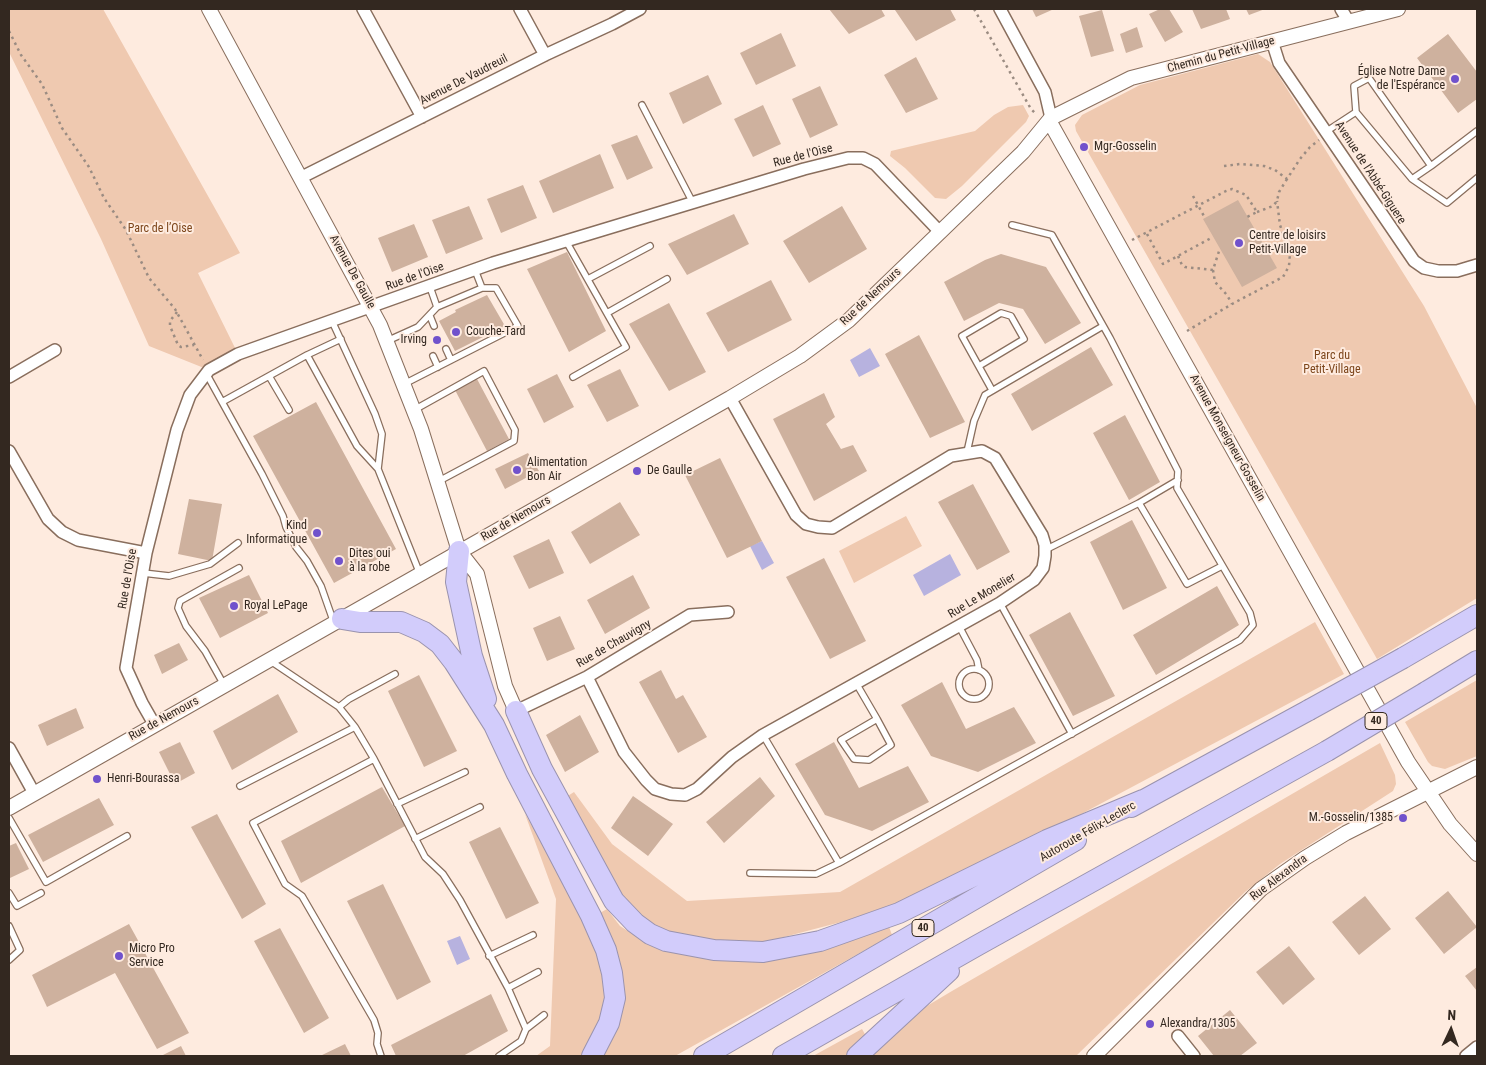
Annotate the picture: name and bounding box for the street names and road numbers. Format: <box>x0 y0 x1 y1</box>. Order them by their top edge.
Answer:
street label: Chemin du Petit-Village <box>1166 34 1276 76</box>
street label: Avenue De Vaudreuil <box>418 52 510 108</box>
street label: Avenue de l'Abbé-Giguere <box>1331 119 1409 227</box>
street label: Rue de l'Oise <box>772 141 834 171</box>
street label: Avenue De Gaulle <box>326 233 378 311</box>
street label: Rue de l'Oise <box>384 260 446 294</box>
street label: Rue de Nemours <box>838 265 904 329</box>
street label: Avenue Monseigneur-Gosselin <box>1186 372 1268 504</box>
street label: Rue de Nemours <box>479 493 553 545</box>
street label: Rue de l'Oise <box>116 548 140 610</box>
street label: Rue Le Monelier <box>946 570 1018 622</box>
street label: Rue de Chauvigny <box>574 617 654 671</box>
street label: Rue de Nemours <box>126 694 202 744</box>
road number: 40 <box>1365 712 1387 729</box>
street label: Autoroute Félix-Leclerc <box>1037 799 1139 865</box>
street label: Rue Alexandra <box>1248 852 1310 904</box>
road number: 40 <box>912 920 934 936</box>

